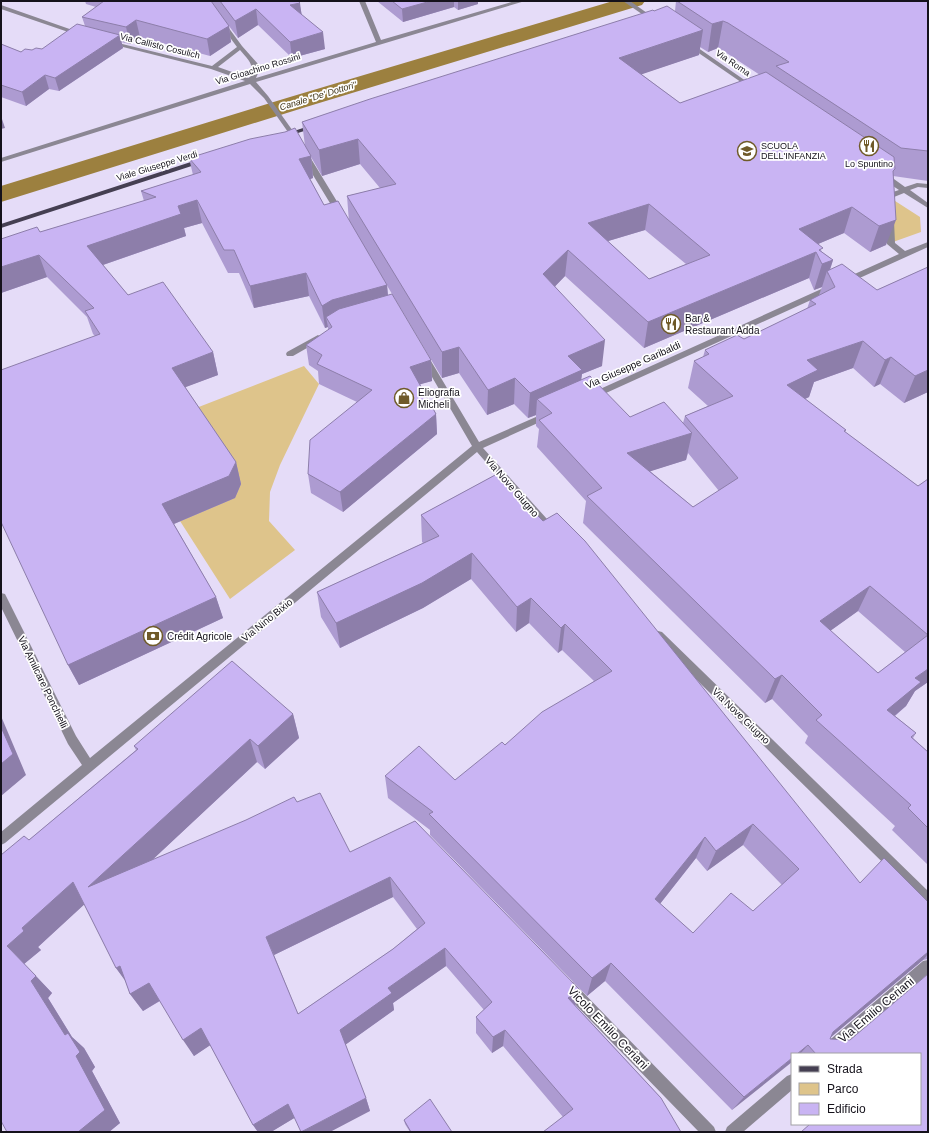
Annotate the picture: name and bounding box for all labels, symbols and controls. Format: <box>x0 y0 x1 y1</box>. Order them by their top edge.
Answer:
street label: Via Callisto Cosulich <box>119 31 201 61</box>
street label: Via Roma <box>714 48 752 78</box>
street label: Via Gioachino Rossini <box>215 51 301 87</box>
water label: Canale "De' Dottori" <box>278 79 358 112</box>
restaurant icon: Lo Spuntino <box>858 135 880 157</box>
school or university icon: SCUOLA DELL'INFANZIA <box>736 140 758 162</box>
place label: SCUOLA DELL'INFANZIA <box>761 141 826 161</box>
street label: Viale Giuseppe Verdi <box>115 149 199 183</box>
place label: Lo Spuntino <box>845 159 893 169</box>
restaurant icon: Bar & Restaurant Adda <box>660 313 682 335</box>
place label: Bar & Restaurant Adda <box>685 313 760 336</box>
street label: Via Giuseppe Garibaldi <box>584 339 682 391</box>
shop icon: Eliografia Micheli <box>393 387 415 409</box>
place label: Eliografia Micheli <box>418 387 460 410</box>
street label: Via Nove Giugno <box>483 455 541 519</box>
street label: Via Nino Bixio <box>239 596 295 644</box>
bank icon: Crédit Agricole <box>142 625 164 647</box>
place label: Crédit Agricole <box>167 631 232 642</box>
street label: Via Amilcare Ponchielli <box>16 634 70 730</box>
street label: Via Nove Giugno <box>710 686 772 746</box>
street label: Via Emilio Ceriani <box>835 974 917 1046</box>
street label: Vicolo Emilio Ceriani <box>565 984 651 1072</box>
legend <box>791 1053 921 1125</box>
text: Strada <box>827 1062 863 1076</box>
text: Parco <box>827 1082 859 1096</box>
text: Edificio <box>827 1102 866 1116</box>

